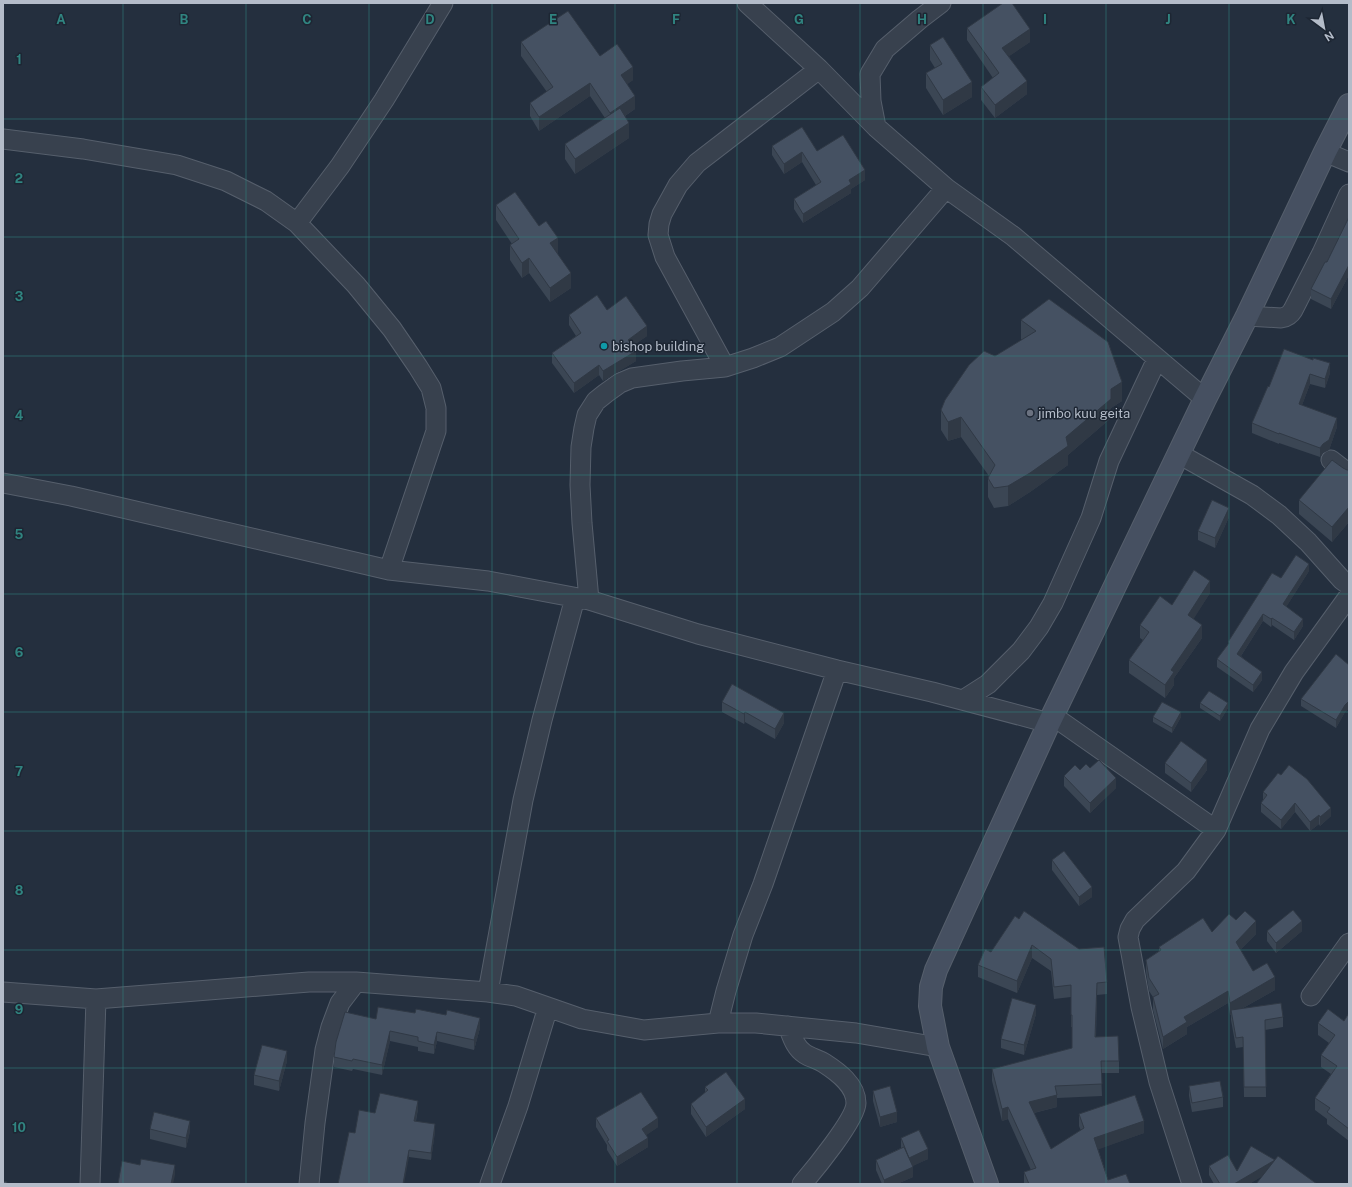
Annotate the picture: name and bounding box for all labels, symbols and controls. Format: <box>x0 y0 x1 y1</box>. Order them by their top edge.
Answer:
north arrow <box>1304 8 1344 48</box>
text: A <box>56 12 66 27</box>
text: B <box>180 12 189 27</box>
text: C <box>302 12 312 27</box>
text: D <box>425 12 435 27</box>
text: E <box>549 12 557 27</box>
text: F <box>672 12 680 27</box>
text: G <box>794 12 804 27</box>
text: H <box>917 12 927 27</box>
text: I <box>1043 12 1047 27</box>
text: J <box>1165 12 1171 27</box>
text: K <box>1286 12 1296 27</box>
text: N <box>1322 29 1336 44</box>
text: 1 <box>16 52 22 67</box>
text: 2 <box>15 171 23 186</box>
text: 3 <box>15 289 24 304</box>
place label: bishop building <box>612 339 704 354</box>
marker: bishop building <box>599 341 609 351</box>
place label: jimbo kuu geita <box>1037 406 1130 421</box>
text: 4 <box>15 408 24 423</box>
marker: jimbo kuu geita <box>1025 408 1035 418</box>
text: 5 <box>15 527 24 542</box>
text: 6 <box>15 645 24 660</box>
text: 7 <box>15 764 23 779</box>
text: 8 <box>15 883 24 898</box>
text: 9 <box>15 1002 23 1017</box>
text: 10 <box>12 1120 26 1135</box>

